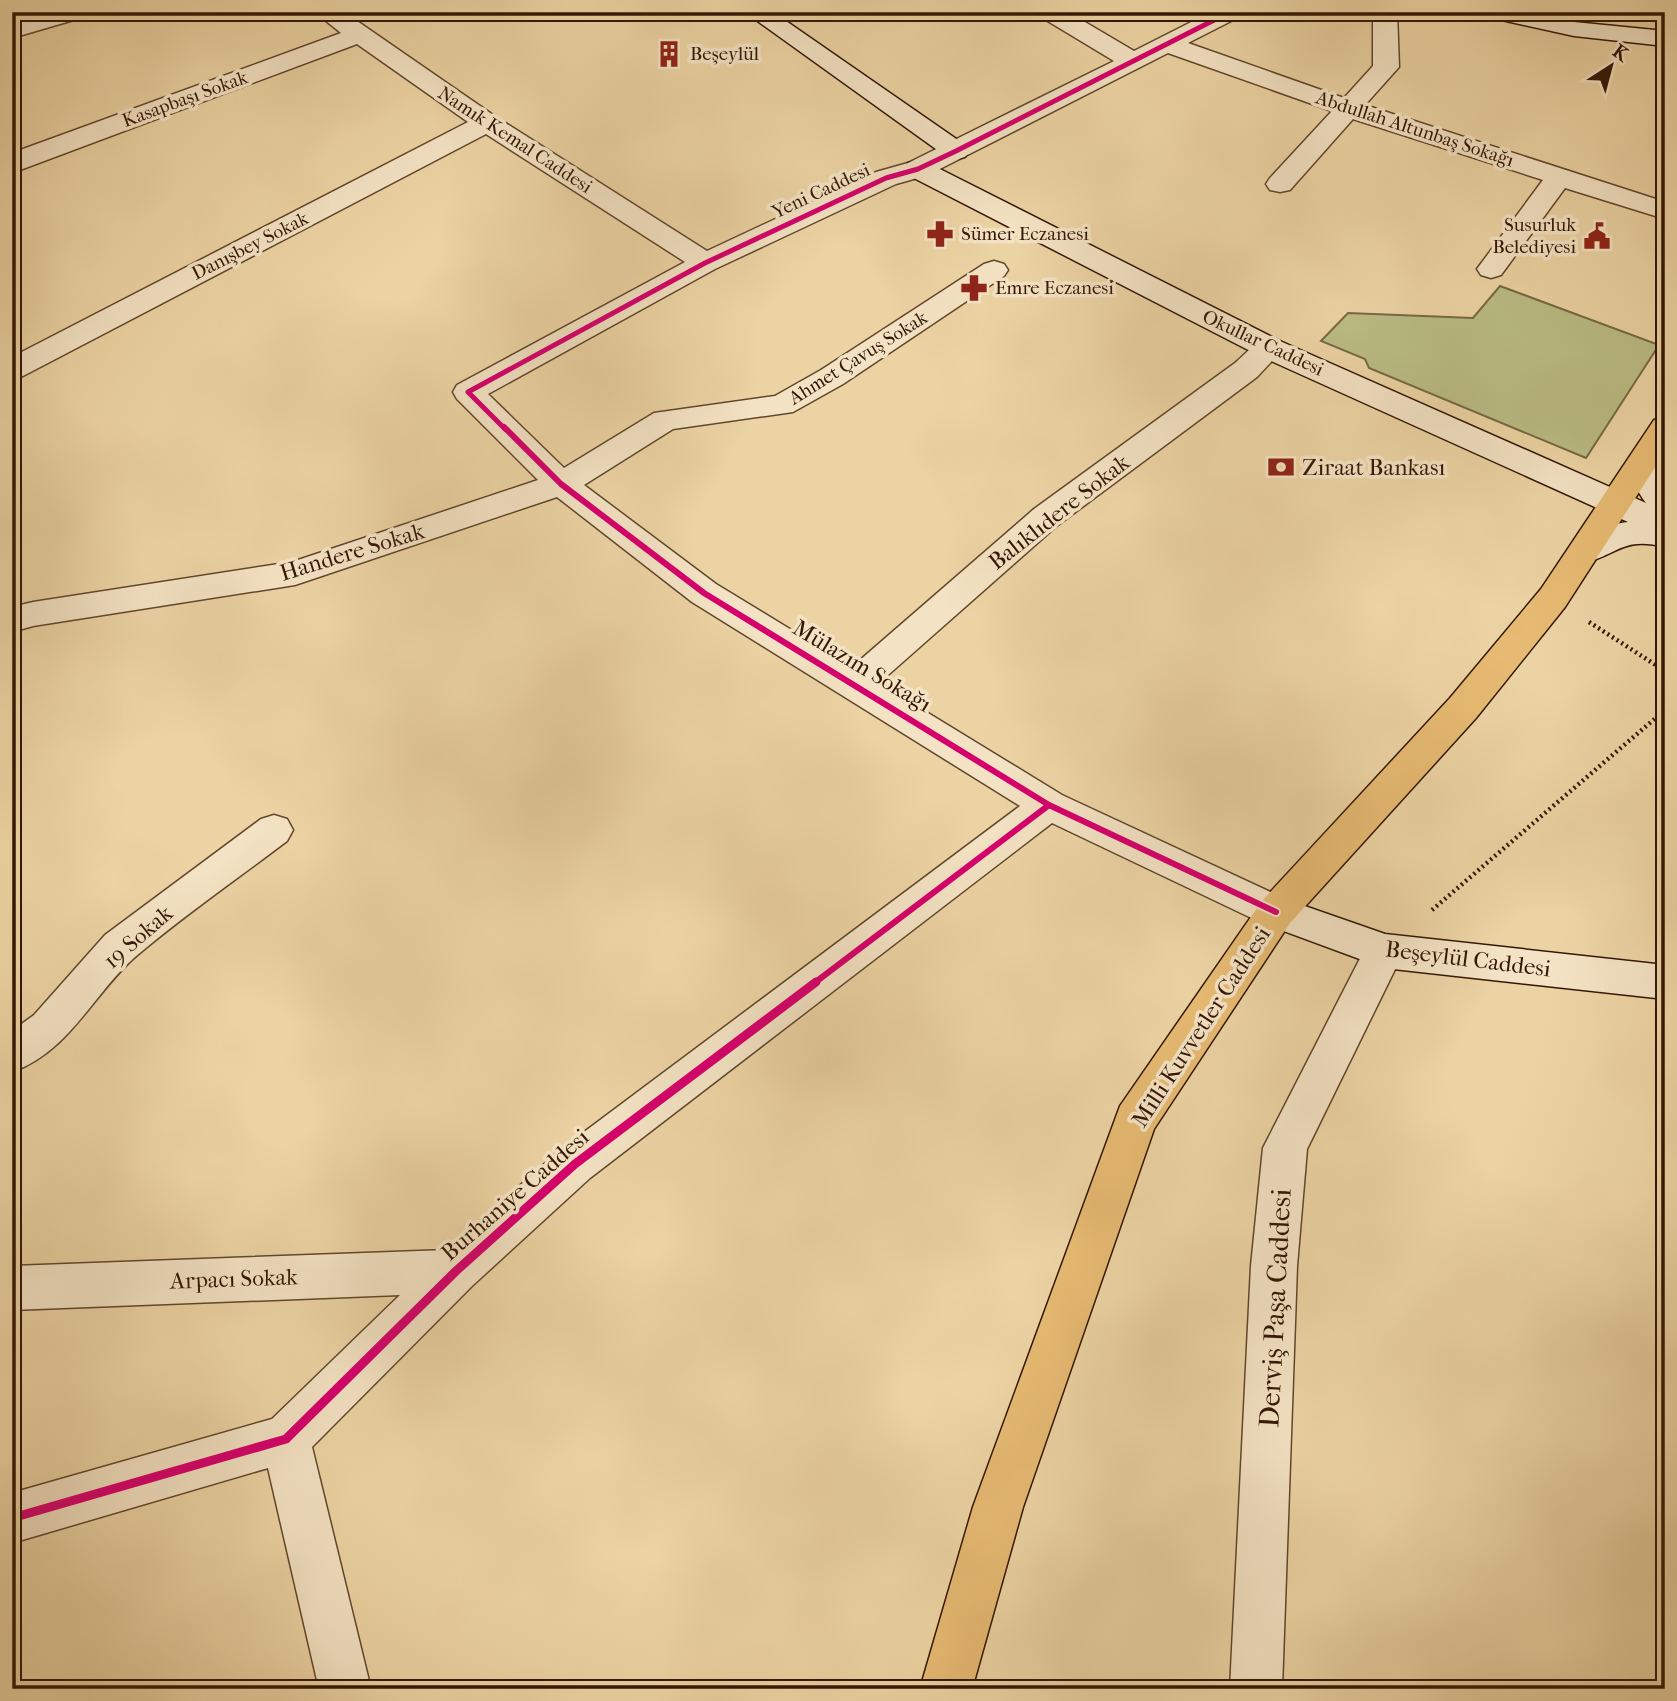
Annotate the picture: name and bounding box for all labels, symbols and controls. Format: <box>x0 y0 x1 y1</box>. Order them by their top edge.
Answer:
north arrow <box>1576 32 1646 102</box>
building icon: Beşeylül <box>654 39 684 69</box>
text: K <box>1608 40 1633 67</box>
place label: Beşeylül <box>690 43 759 65</box>
street label: Kasapbaşı Sokak <box>119 66 251 132</box>
street label: Namık Kemal Caddesi <box>434 82 596 198</box>
street label: Abdullah Altunbaş Sokağı <box>1312 86 1517 172</box>
street label: Yeni Caddesi <box>768 159 874 224</box>
street label: Danışbey Sokak <box>188 207 312 285</box>
place label: Susurluk Belediyesi <box>1492 214 1576 258</box>
pharmacy icon: Sümer Eczanesi <box>925 219 955 249</box>
public building icon: Susurluk Belediyesi <box>1582 221 1612 251</box>
place label: Sümer Eczanesi <box>961 223 1089 245</box>
pharmacy icon: Emre Eczanesi <box>959 273 989 303</box>
place label: Emre Eczanesi <box>995 277 1114 299</box>
street label: Okullar Caddesi <box>1199 305 1327 381</box>
street label: Ahmet Çavuş Sokak <box>784 306 932 411</box>
street label: Balıklıdere Sokak <box>983 448 1136 575</box>
bank icon: Ziraat Bankası <box>1266 452 1296 482</box>
place label: Ziraat Bankası <box>1302 454 1445 481</box>
street label: Handere Sokak <box>277 517 429 587</box>
street label: Mülazım Sokağı <box>788 614 936 718</box>
street label: 19 Sokak <box>98 899 179 974</box>
street label: Milli Kuvvetler Caddesi <box>1126 921 1276 1132</box>
street label: Beşeylül Caddesi <box>1384 935 1552 983</box>
street label: Burhaniye Caddesi <box>436 1123 595 1266</box>
street label: Derviş Paşa Caddesi <box>1252 1188 1298 1428</box>
street label: Arpacı Sokak <box>169 1263 300 1295</box>

